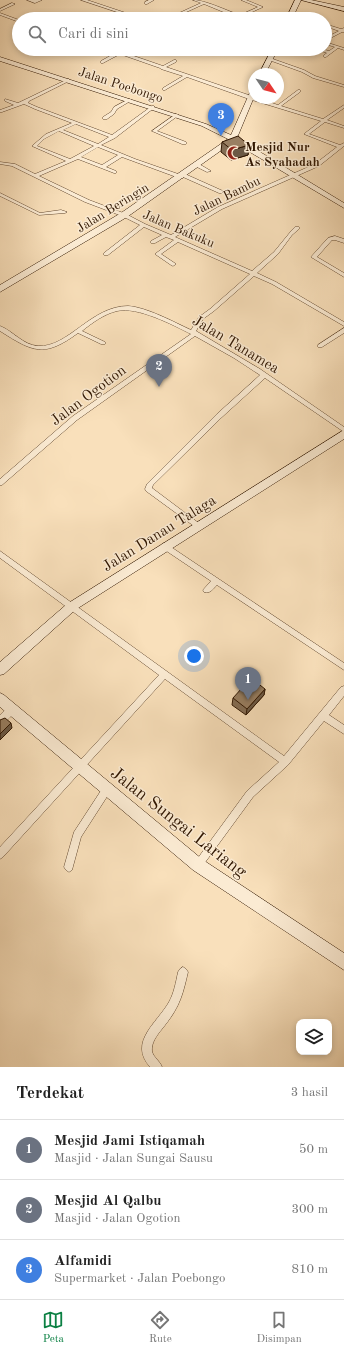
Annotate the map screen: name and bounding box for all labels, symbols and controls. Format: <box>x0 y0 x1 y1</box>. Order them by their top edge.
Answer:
search box <box>12 12 332 56</box>
icon: search <box>26 23 48 45</box>
text: Cari di sini <box>58 27 129 42</box>
street label: Jalan Poebongo <box>77 66 164 105</box>
north arrow <box>248 68 284 104</box>
pin: 3 <box>208 103 234 136</box>
place label: Mesjid Nur As Syahadah <box>245 141 320 169</box>
mosque icon: Mesjid Nur As Syahadah <box>226 145 242 161</box>
street label: Jalan Bambu <box>191 174 263 218</box>
street label: Jalan Beringin <box>74 181 151 236</box>
street label: Jalan Bakuku <box>141 208 216 250</box>
street label: Jalan Tanamea <box>189 314 282 377</box>
pin: 2 <box>146 354 172 387</box>
street label: Jalan Ogotion <box>48 363 129 429</box>
street label: Jalan Danau Talaga <box>101 493 220 575</box>
your location <box>184 646 204 666</box>
pin: 1 <box>235 667 261 700</box>
street label: Jalan Sungai Lariang <box>107 764 250 882</box>
map controls <box>296 1019 332 1055</box>
button: layers <box>296 1019 332 1055</box>
text: Terdekat <box>16 1085 84 1102</box>
text: 3 hasil <box>291 1086 328 1099</box>
text: Mesjid Jami Istiqamah <box>54 1134 205 1149</box>
text: 1 <box>25 1143 33 1156</box>
text: 50 m <box>299 1143 328 1156</box>
text: Masjid · Jalan Sungai Sausu <box>54 1152 213 1165</box>
text: Mesjid Al Qalbu <box>54 1194 162 1209</box>
text: 2 <box>25 1203 33 1216</box>
text: 300 m <box>291 1203 328 1216</box>
text: Masjid · Jalan Ogotion <box>54 1212 180 1225</box>
text: Alfamidi <box>54 1254 112 1269</box>
text: 3 <box>25 1263 33 1276</box>
text: 810 m <box>291 1263 328 1276</box>
text: Supermarket · Jalan Poebongo <box>54 1272 226 1285</box>
tab: Peta <box>42 1309 64 1347</box>
tab: Rute <box>149 1309 172 1347</box>
tab: Disimpan <box>257 1309 302 1347</box>

